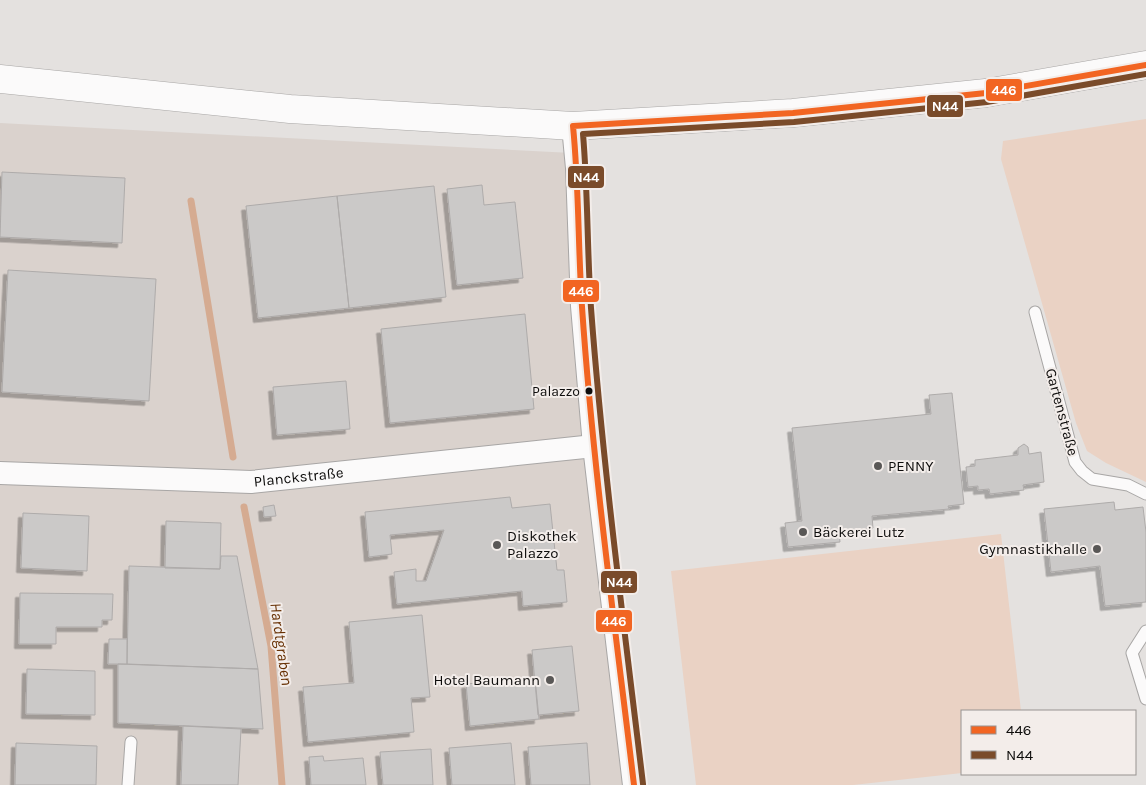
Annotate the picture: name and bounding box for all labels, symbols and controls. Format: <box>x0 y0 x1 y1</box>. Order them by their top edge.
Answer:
line badge: 446 <box>985 78 1023 102</box>
text: 446 <box>991 82 1017 99</box>
line badge: N44 <box>926 94 964 118</box>
text: N44 <box>932 98 959 115</box>
line badge: N44 <box>567 165 605 189</box>
text: N44 <box>573 169 600 186</box>
line badge: 446 <box>562 279 600 303</box>
text: 446 <box>568 283 594 300</box>
street label: Gartenstraße <box>1042 366 1082 458</box>
place label: Palazzo <box>532 383 580 400</box>
marker: Palazzo <box>584 386 594 396</box>
place label: PENNY <box>888 457 934 475</box>
marker: PENNY <box>872 460 884 472</box>
street label: Planckstraße <box>253 463 344 491</box>
place label: Bäckerei Lutz <box>813 523 904 541</box>
marker: Bäckerei Lutz <box>797 526 809 538</box>
place label: Diskothek Palazzo <box>507 527 577 562</box>
marker: Diskothek Palazzo <box>491 539 503 551</box>
place label: Gymnastikhalle <box>979 540 1087 558</box>
marker: Gymnastikhalle <box>1091 543 1103 555</box>
line badge: N44 <box>600 570 638 594</box>
text: N44 <box>606 574 633 591</box>
water label: Hardtgraben <box>266 601 297 687</box>
line badge: 446 <box>595 609 633 633</box>
text: 446 <box>601 613 627 630</box>
place label: Hotel Baumann <box>434 671 540 689</box>
marker: Hotel Baumann <box>544 674 556 686</box>
legend <box>961 710 1136 775</box>
text: 446 <box>1006 721 1031 739</box>
text: N44 <box>1006 746 1034 764</box>

